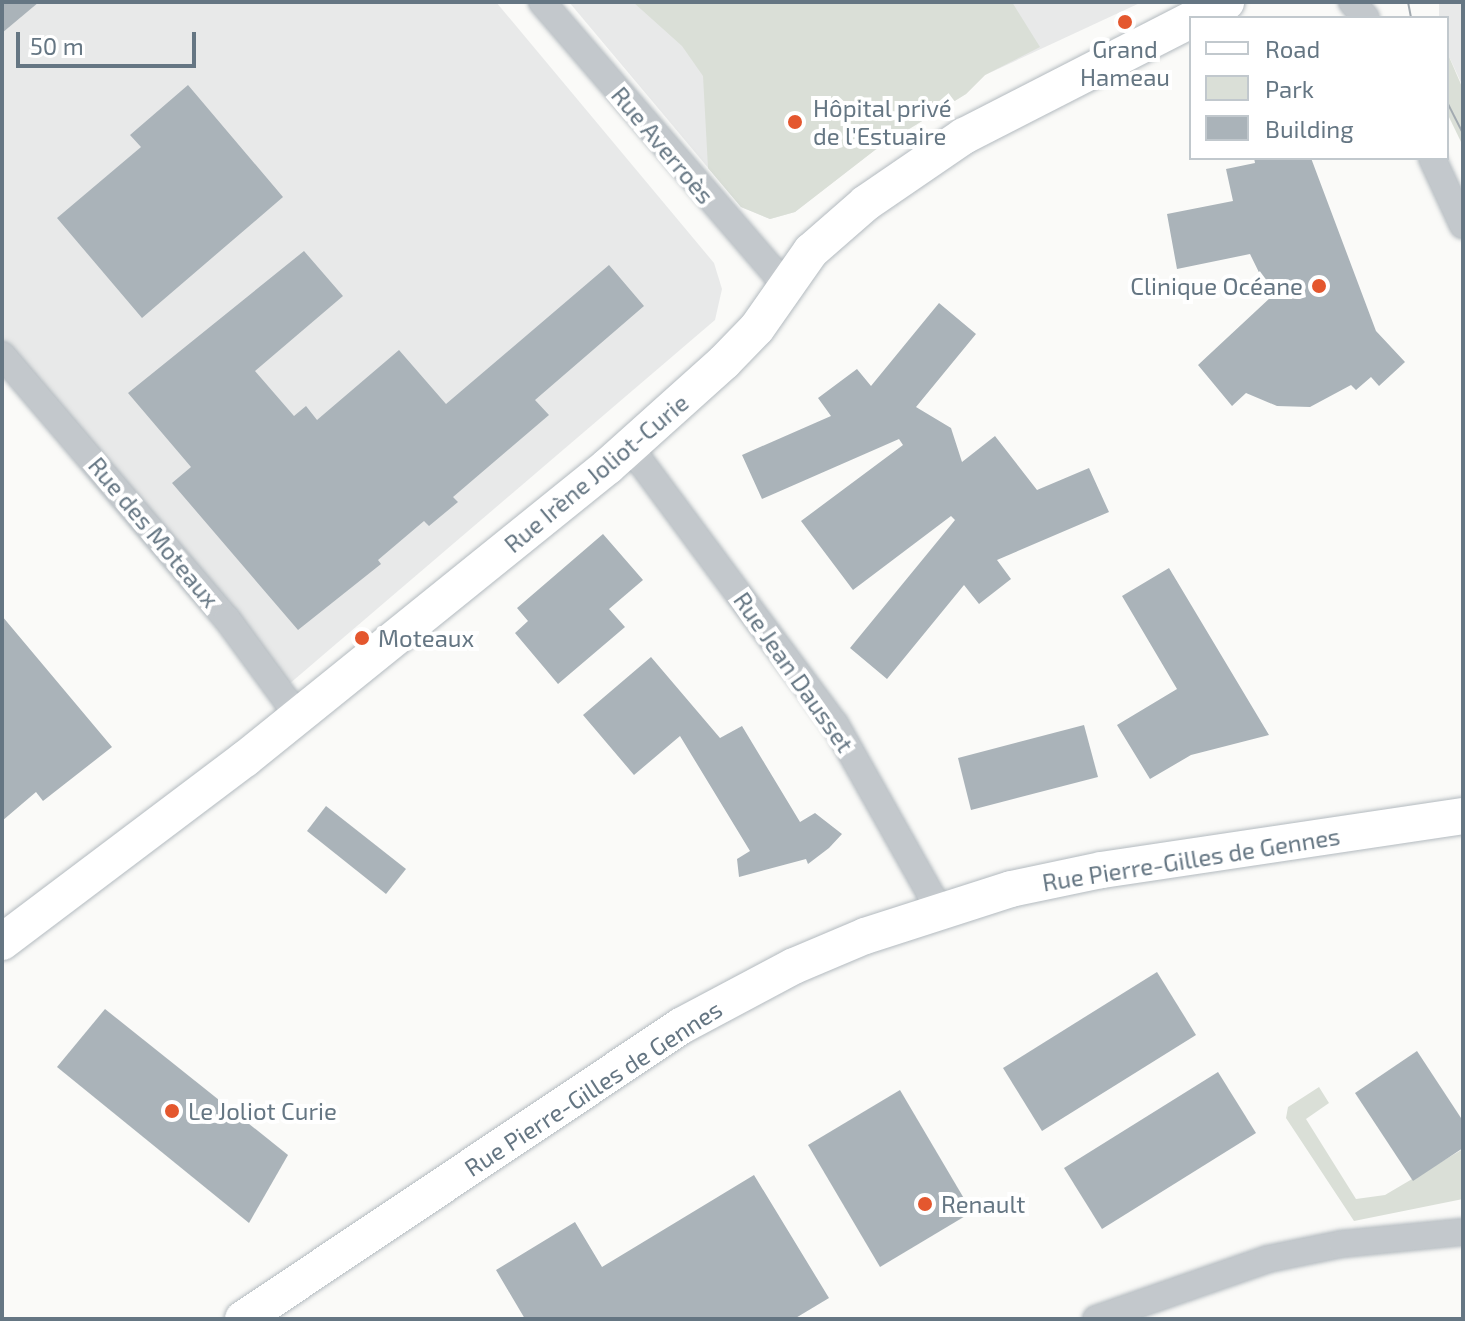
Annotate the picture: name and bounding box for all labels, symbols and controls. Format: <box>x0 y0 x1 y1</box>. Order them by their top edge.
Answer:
marker: Grand Hameau <box>1116 13 1134 31</box>
scale bar <box>20 16 200 66</box>
legend <box>1189 16 1449 160</box>
text: 50 m <box>30 31 84 60</box>
text: Road <box>1265 34 1320 63</box>
place label: Grand Hameau <box>1080 35 1170 91</box>
text: Park <box>1265 74 1314 103</box>
street label: Rue Averroès <box>606 80 720 210</box>
place label: Hôpital privé de l'Estuaire <box>813 94 952 150</box>
marker: Hôpital privé de l'Estuaire <box>784 111 806 133</box>
text: Building <box>1265 114 1354 143</box>
place label: Clinique Océane <box>1130 272 1303 300</box>
marker: Clinique Océane <box>1310 277 1328 295</box>
street label: Rue Irène Joliot-Curie <box>498 388 694 558</box>
street label: Rue des Moteaux <box>83 451 225 613</box>
street label: Rue Jean Dausset <box>728 586 860 758</box>
place label: Moteaux <box>378 624 474 652</box>
marker: Moteaux <box>353 629 371 647</box>
street label: Rue Pierre-Gilles de Gennes <box>1040 821 1342 897</box>
street label: Rue Pierre-Gilles de Gennes <box>459 994 727 1182</box>
place label: Le Joliot Curie <box>188 1097 337 1125</box>
marker: Le Joliot Curie <box>163 1102 181 1120</box>
place label: Renault <box>941 1190 1026 1218</box>
marker: Renault <box>916 1195 934 1213</box>

